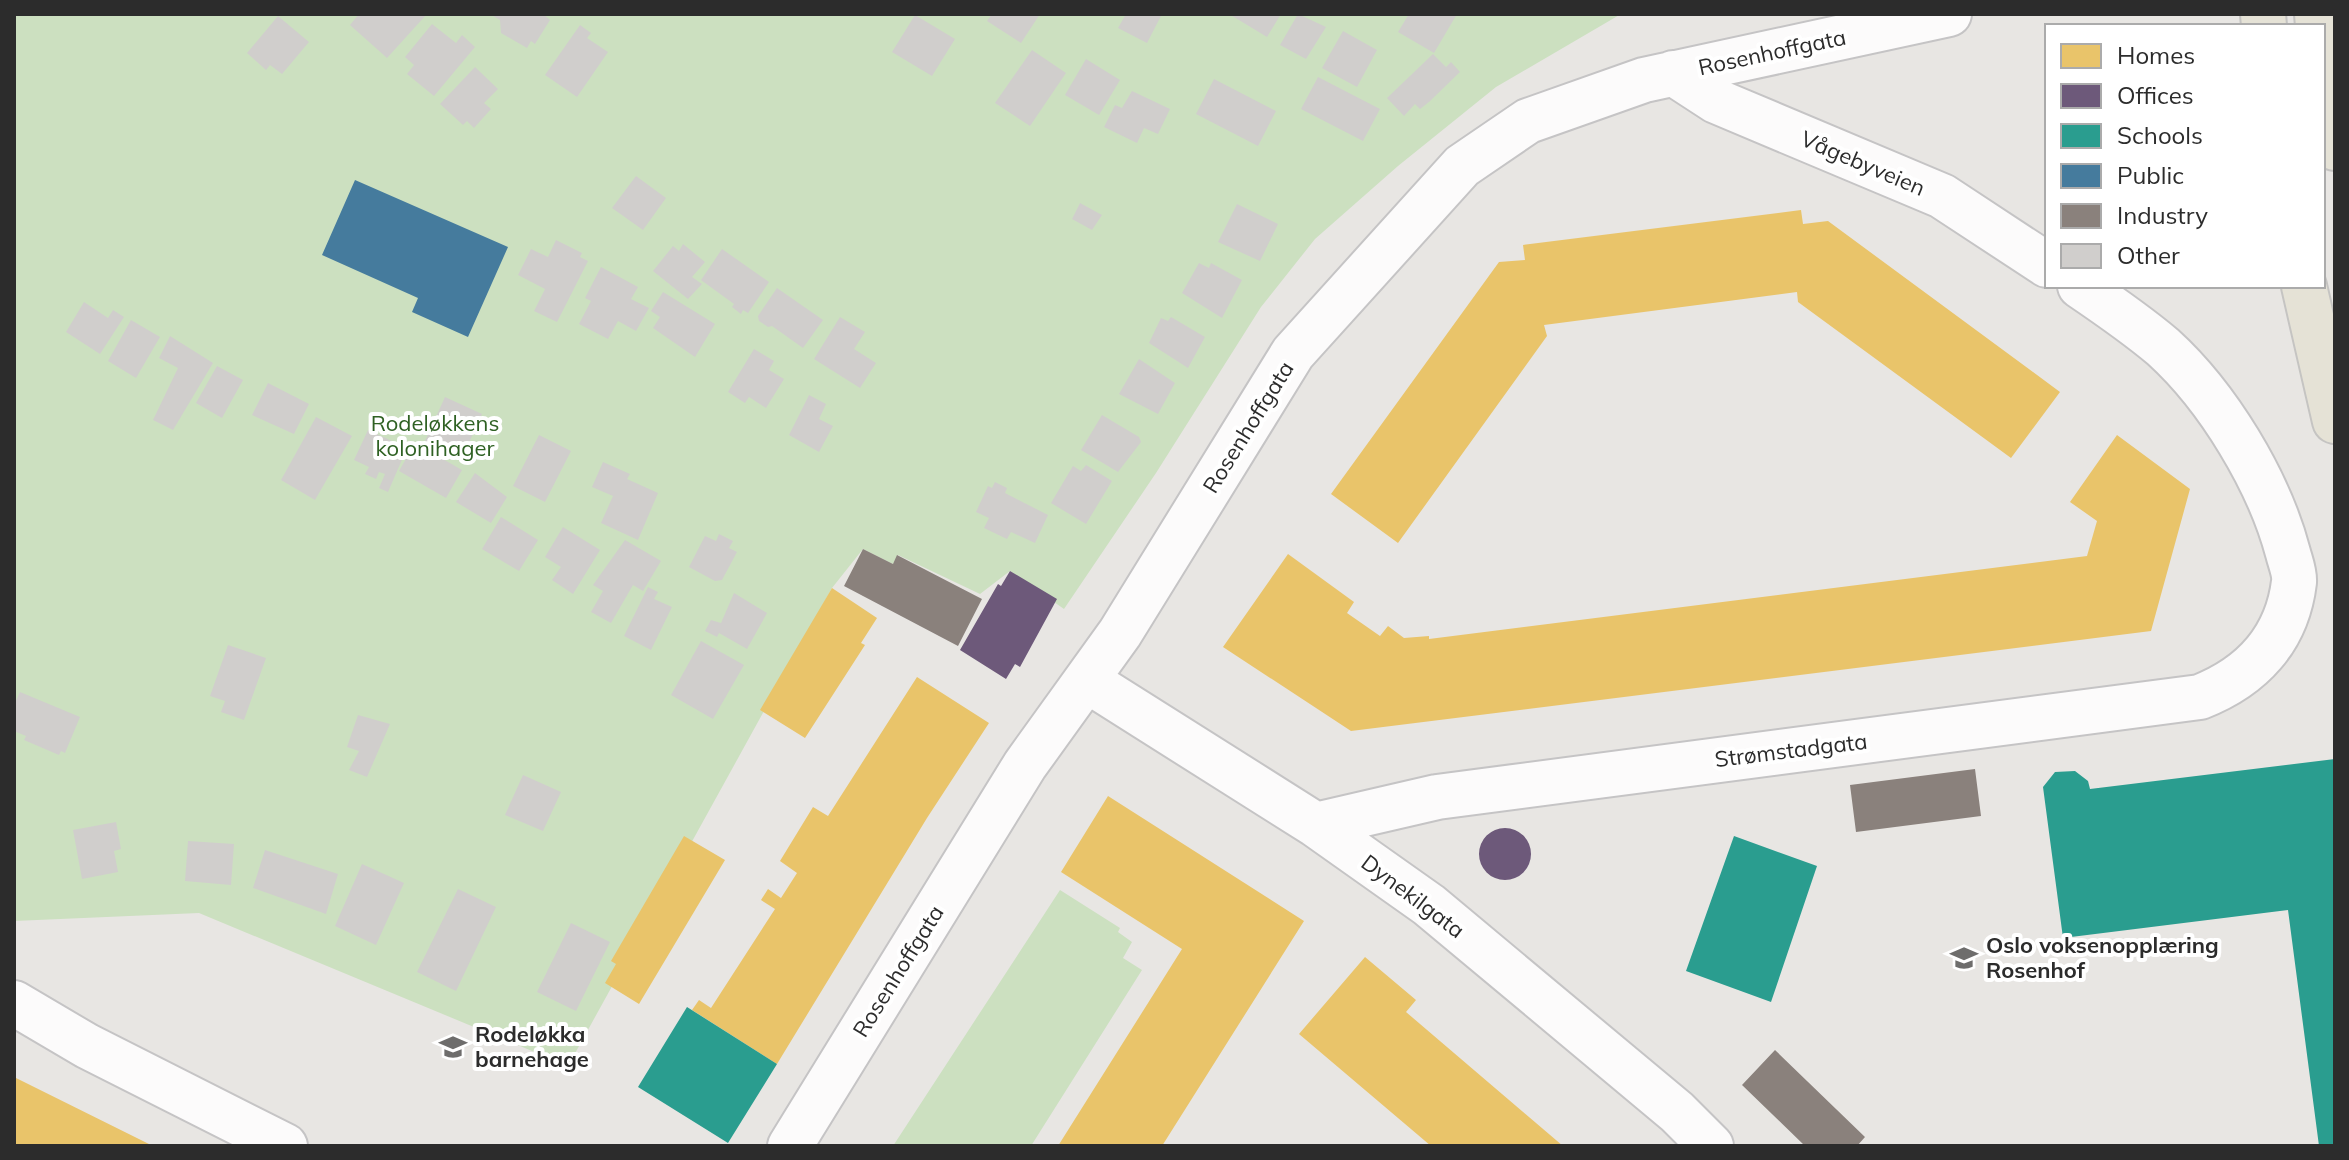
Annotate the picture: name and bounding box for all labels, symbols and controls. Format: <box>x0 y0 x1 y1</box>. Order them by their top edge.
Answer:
street label: Rosenhoffgata <box>1696 23 1848 81</box>
legend <box>2045 24 2325 288</box>
text: Homes <box>2117 40 2195 70</box>
text: Offices <box>2117 80 2194 110</box>
text: Schools <box>2117 120 2203 150</box>
street label: Vågebyveien <box>1797 124 1929 202</box>
text: Public <box>2117 160 2184 190</box>
text: Industry <box>2117 200 2208 230</box>
text: Other <box>2117 240 2180 270</box>
street label: Rosenhoffgata <box>1196 356 1300 498</box>
park label: Rodeløkkens kolonihager <box>371 409 499 462</box>
street label: Strømstadgata <box>1713 727 1869 773</box>
street label: Dynekilgata <box>1356 848 1470 944</box>
street label: Rosenhoffgata <box>846 900 950 1042</box>
place label: Oslo voksenopplæring Rosenhof <box>1986 931 2219 984</box>
school or university icon: Oslo voksenopplæring Rosenhof <box>1949 943 1979 973</box>
place label: Rodeløkka barnehage <box>475 1020 589 1073</box>
school or university icon: Rodeløkka barnehage <box>438 1032 468 1062</box>

